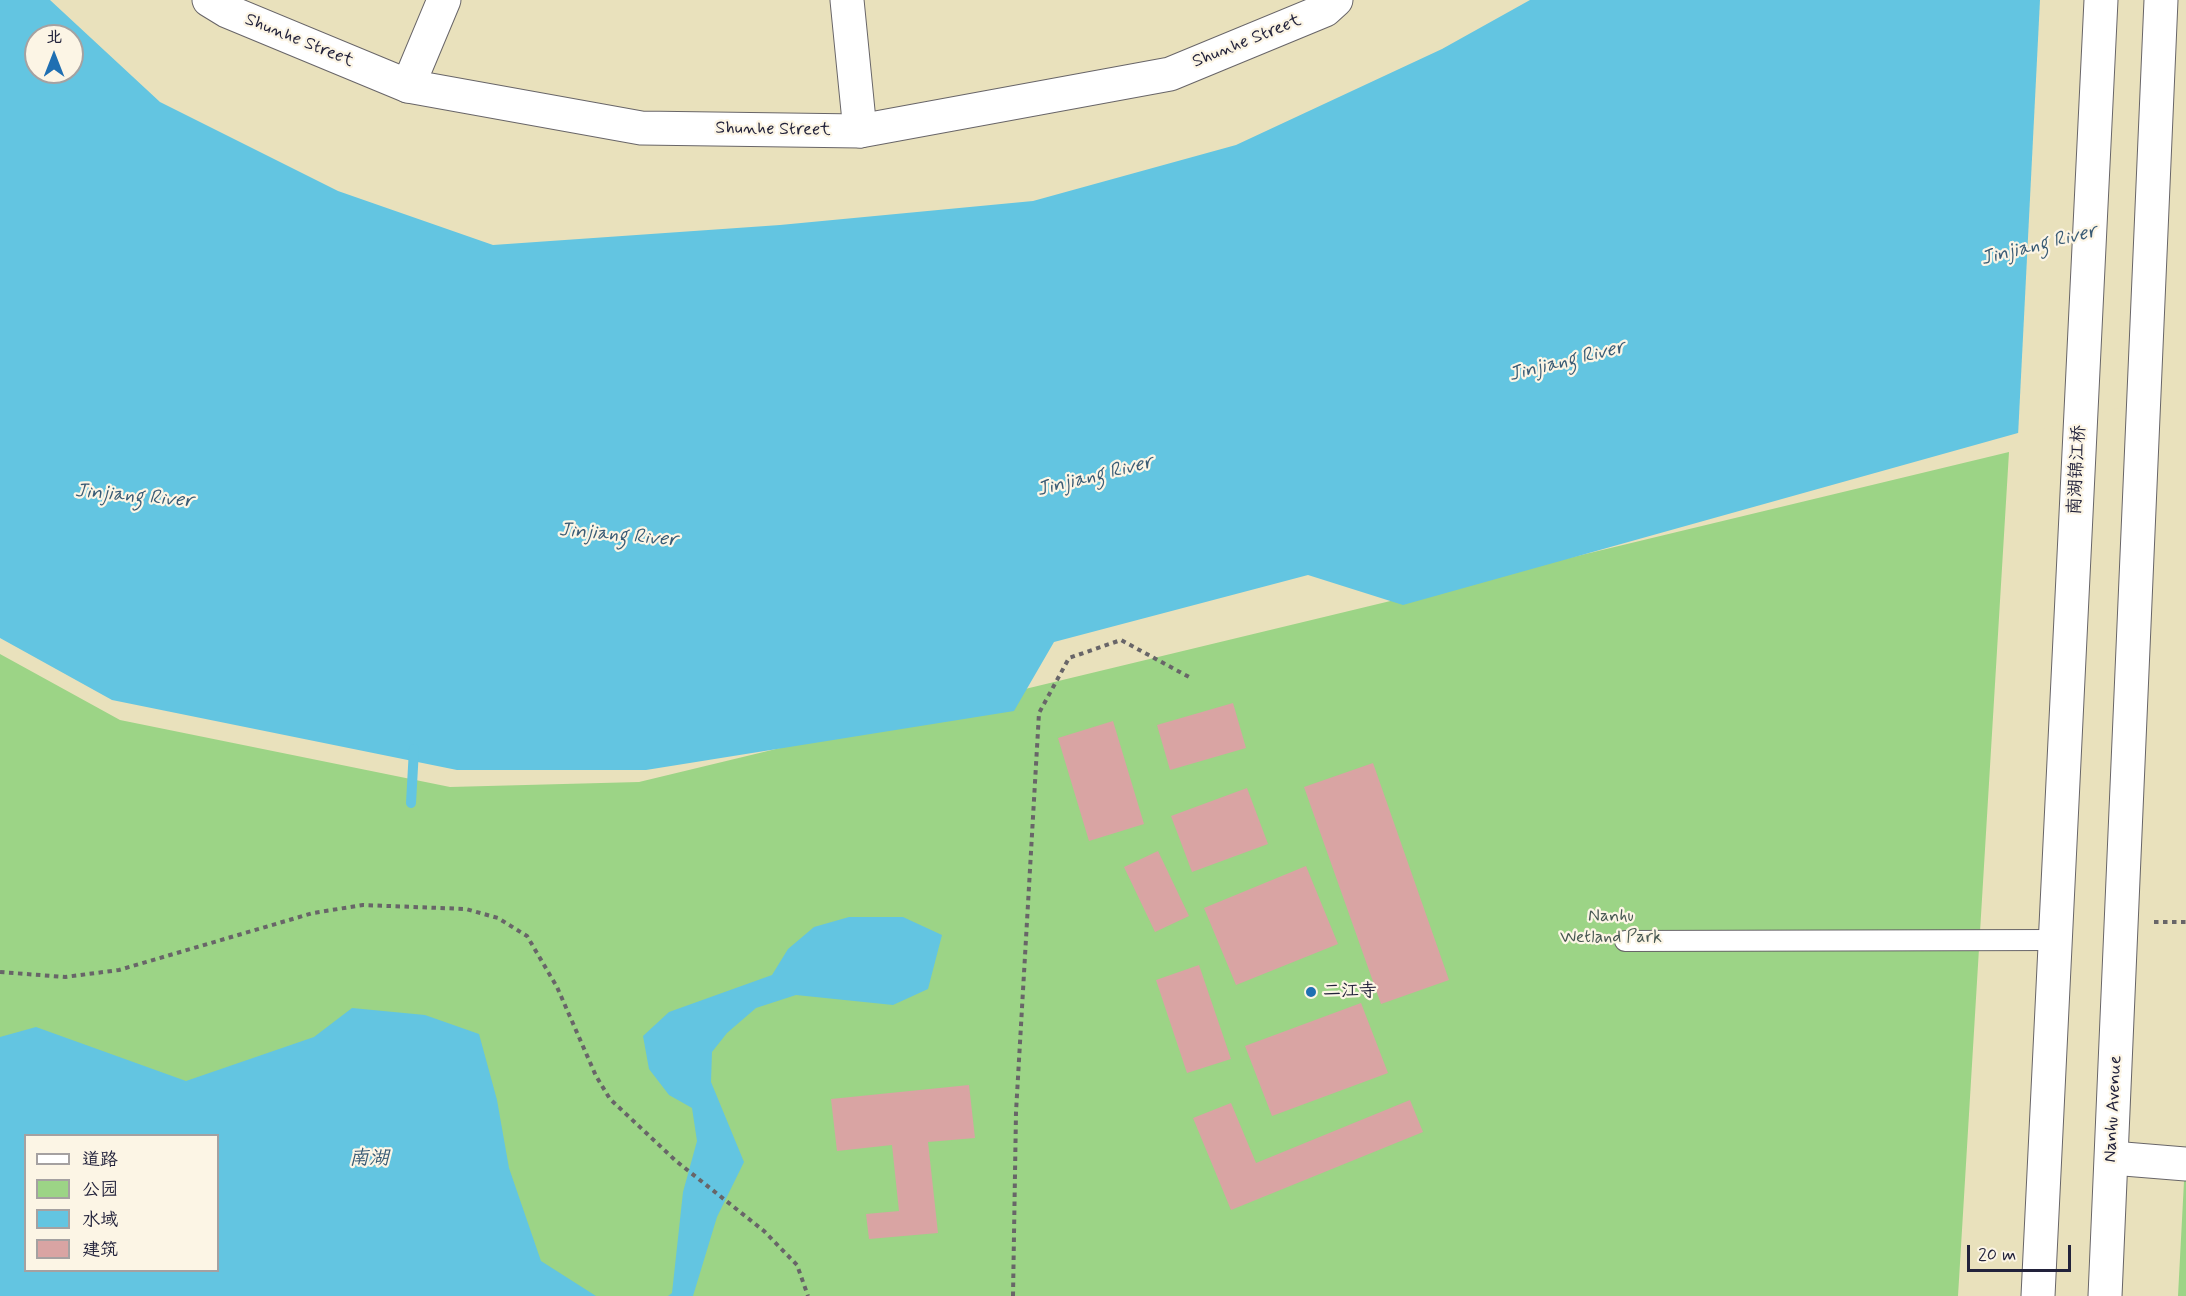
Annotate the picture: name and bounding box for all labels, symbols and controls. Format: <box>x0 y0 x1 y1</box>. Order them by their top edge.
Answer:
street label: Shunhe Street <box>241 9 357 73</box>
street label: Shunhe Street <box>1189 10 1305 74</box>
north arrow <box>24 24 84 84</box>
text: 北 <box>46 27 62 48</box>
street label: Shunhe Street <box>715 118 831 142</box>
water label: Jinjiang River <box>1979 220 2099 272</box>
water label: Jinjiang River <box>1507 336 1627 388</box>
street label: 南湖锦江桥 <box>2065 424 2091 516</box>
water label: Jinjiang River <box>1035 451 1155 503</box>
water label: Jinjiang River <box>74 480 194 514</box>
water label: Jinjiang River <box>558 519 678 553</box>
park label: Nanhu Wetland Park <box>1560 906 1662 948</box>
place label: 二江寺 <box>1323 981 1377 1003</box>
marker: 二江寺 <box>1304 985 1318 999</box>
street label: Nanhu Avenue <box>2100 1055 2128 1163</box>
legend <box>24 1134 219 1272</box>
text: 道路 <box>82 1148 118 1172</box>
water label: 南湖 <box>349 1148 389 1172</box>
text: 公园 <box>82 1178 118 1202</box>
text: 水域 <box>82 1208 118 1232</box>
scale bar <box>1970 1233 2074 1271</box>
text: 建筑 <box>82 1238 118 1262</box>
text: 20 m <box>1978 1243 2016 1267</box>

